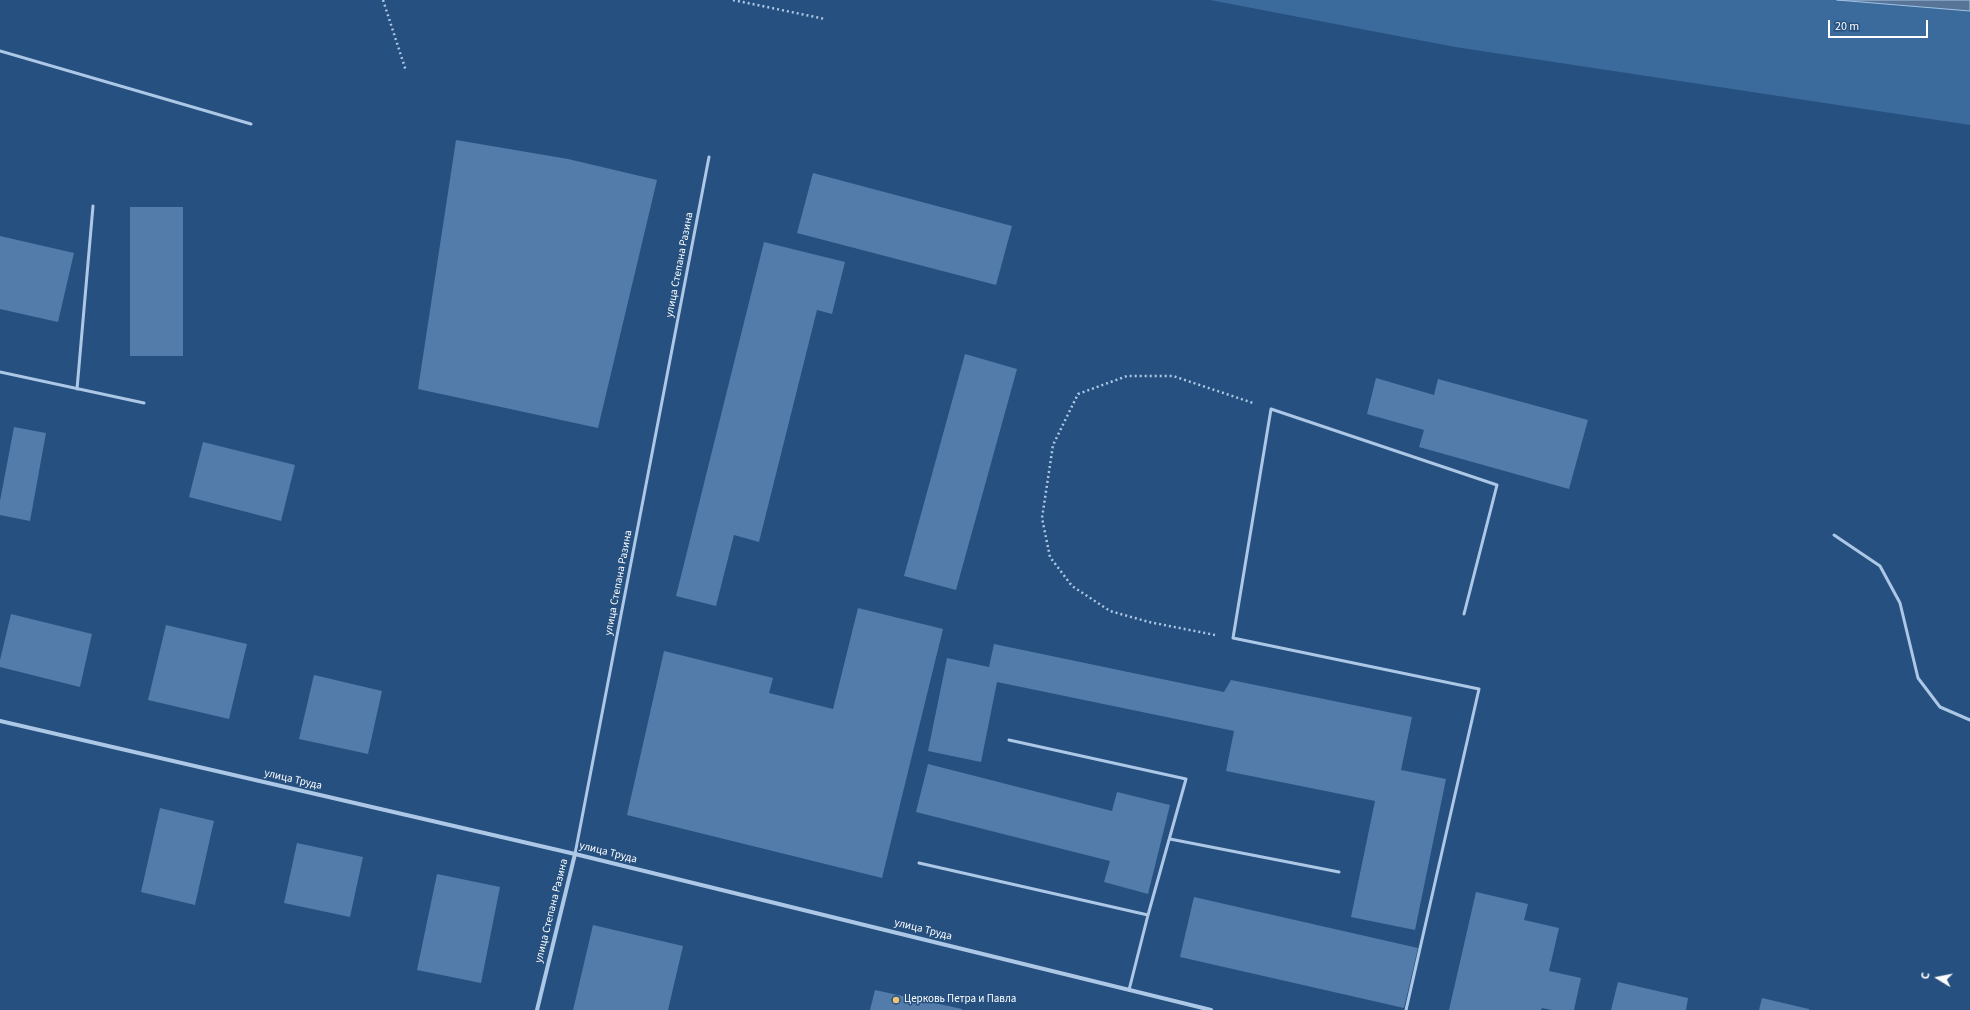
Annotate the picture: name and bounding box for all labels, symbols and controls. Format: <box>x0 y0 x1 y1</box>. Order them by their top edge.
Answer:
scale bar <box>1830 12 1930 38</box>
text: 20 m <box>1835 18 1859 35</box>
street label: улица Степана Разина <box>663 211 697 319</box>
street label: улица Степана Разина <box>602 529 636 637</box>
street label: улица Труда <box>263 767 323 793</box>
street label: улица Труда <box>578 839 638 867</box>
street label: улица Степана Разина <box>533 857 571 965</box>
street label: улица Труда <box>893 916 953 944</box>
north arrow <box>1918 958 1958 998</box>
text: С <box>1918 971 1934 980</box>
place label: Церковь Петра и Павла <box>904 993 1016 1007</box>
marker: Церковь Петра и Павла <box>891 995 901 1005</box>

